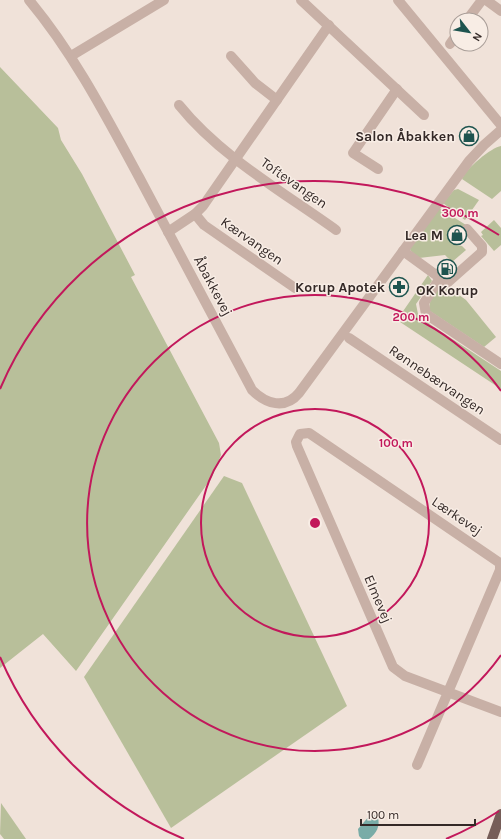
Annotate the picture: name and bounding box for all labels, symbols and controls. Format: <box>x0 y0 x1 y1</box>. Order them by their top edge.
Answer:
north arrow <box>449 12 489 52</box>
text: N <box>470 30 485 44</box>
shop icon: Salon Åbakken <box>458 125 480 147</box>
place label: Salon Åbakken <box>355 128 455 145</box>
street label: Toftevangen <box>257 154 331 212</box>
text: 300 m <box>441 206 479 220</box>
street label: Kærvangen <box>218 213 286 269</box>
shop icon: Lea M <box>446 224 468 246</box>
place label: Lea M <box>405 227 443 244</box>
street label: Åbakkevej <box>190 253 236 319</box>
fuel station icon: OK Korup <box>436 258 458 280</box>
pharmacy icon: Korup Apotek <box>388 276 410 298</box>
place label: Korup Apotek <box>295 279 386 296</box>
place label: OK Korup <box>416 282 478 299</box>
text: 200 m <box>393 310 429 324</box>
street label: Rønnebærvangen <box>386 342 488 418</box>
text: 100 m <box>379 436 413 450</box>
street label: Lærkevej <box>429 493 485 539</box>
centre of rings <box>308 516 322 530</box>
street label: Elmevej <box>360 572 396 626</box>
scale bar <box>361 801 475 827</box>
text: 100 m <box>367 808 399 822</box>

